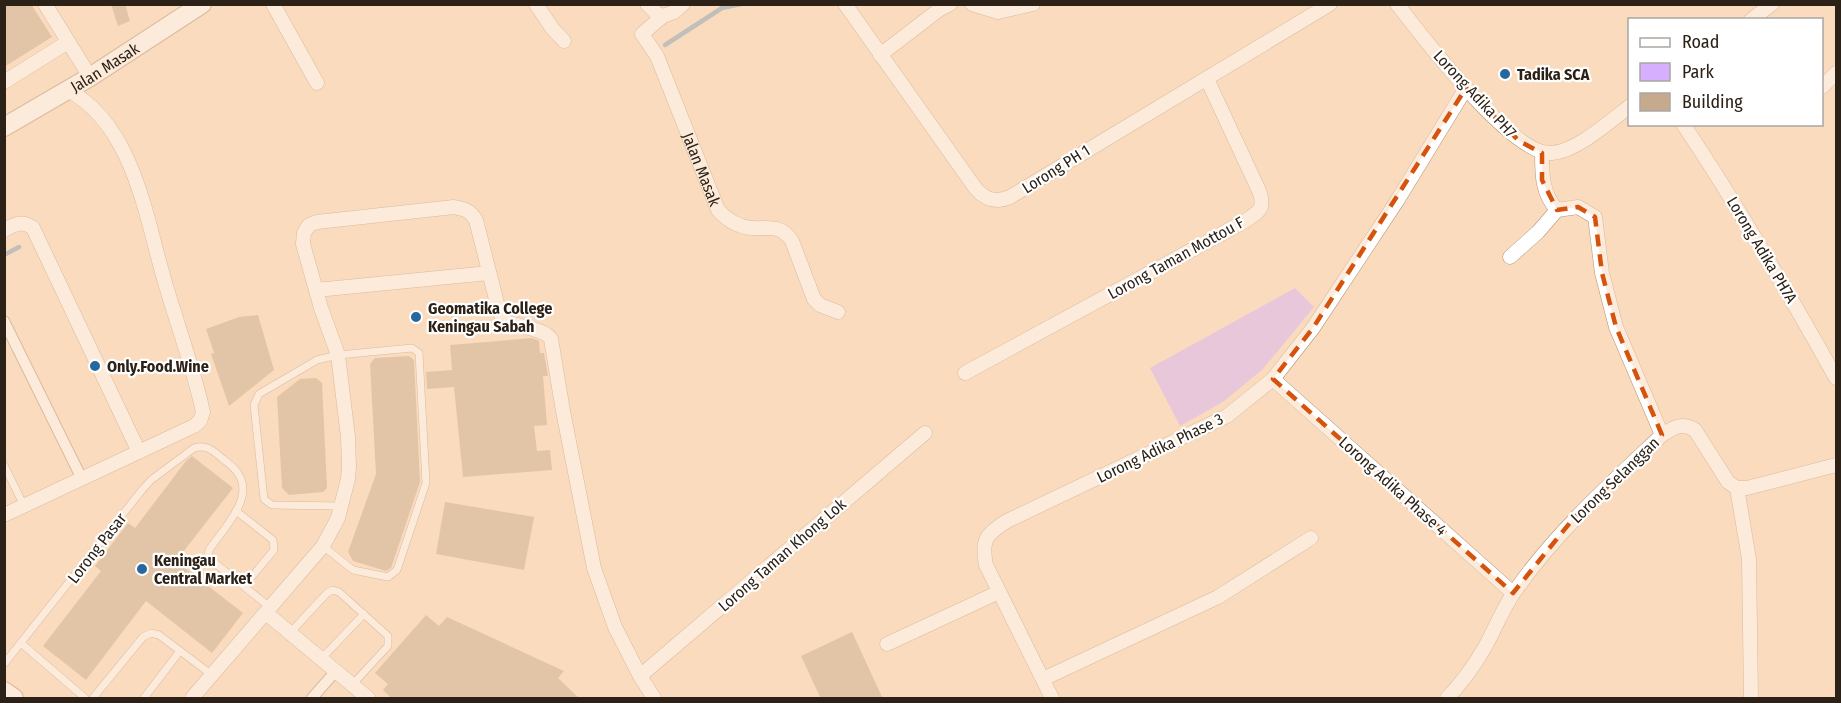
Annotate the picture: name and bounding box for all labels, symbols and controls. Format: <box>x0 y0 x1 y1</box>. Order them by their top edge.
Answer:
legend <box>1628 18 1823 126</box>
text: Road <box>1682 31 1719 53</box>
street label: Jalan Masak <box>67 38 143 96</box>
street label: Lorong Adika PH7 <box>1430 46 1521 142</box>
text: Park <box>1682 61 1715 83</box>
place label: Tadika SCA <box>1517 65 1590 84</box>
marker: Tadika SCA <box>1498 67 1512 81</box>
text: Building <box>1682 91 1743 113</box>
street label: Jalan Masak <box>679 130 725 209</box>
street label: Lorong PH 1 <box>1019 141 1093 197</box>
street label: Lorong Adika PH7A <box>1723 193 1802 307</box>
street label: Lorong Taman Mottou F <box>1105 213 1247 303</box>
place label: Geomatika College Keningau Sabah <box>428 299 552 336</box>
marker: Geomatika College Keningau Sabah <box>409 310 423 324</box>
place label: Only.Food.Wine <box>107 357 209 376</box>
marker: Only.Food.Wine <box>88 359 102 373</box>
street label: Lorong Adika Phase 3 <box>1094 409 1226 487</box>
street label: Lorong Adika Phase 4 <box>1335 433 1451 540</box>
street label: Lorong Selanggan <box>1567 433 1663 527</box>
street label: Lorong Taman Khong Lok <box>714 494 850 616</box>
street label: Lorong Pasar <box>64 509 131 587</box>
place label: Keningau Central Market <box>154 551 252 588</box>
marker: Keningau Central Market <box>135 562 149 576</box>

